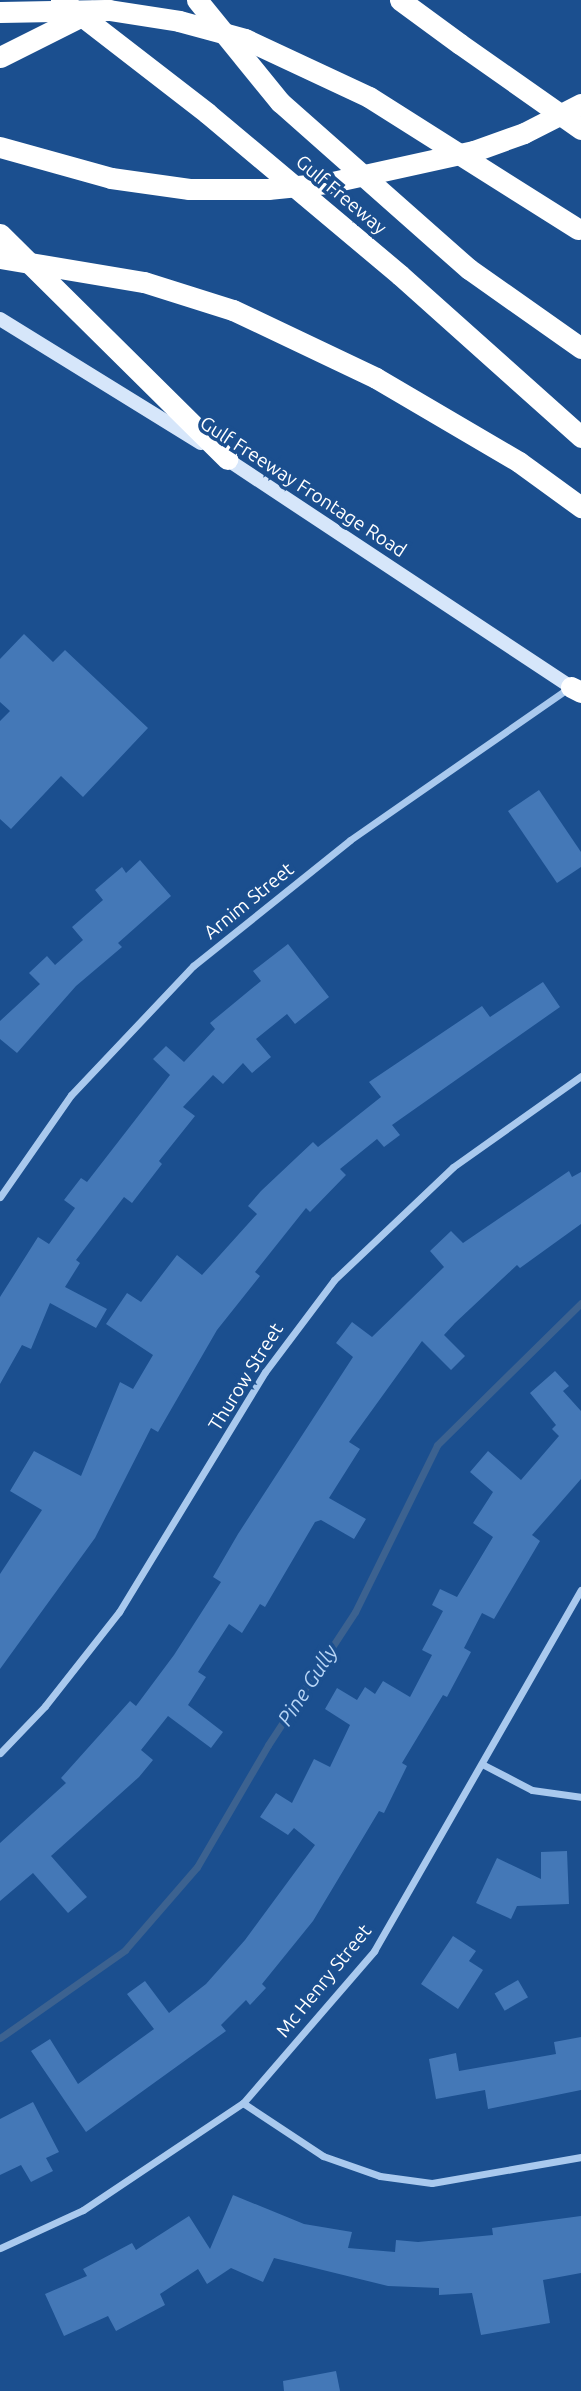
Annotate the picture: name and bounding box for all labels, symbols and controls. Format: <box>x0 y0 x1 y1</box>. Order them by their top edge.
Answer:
street label: Gulf Freeway <box>291 150 391 240</box>
street label: Gulf Freeway Frontage Road <box>196 412 410 562</box>
street label: Arnim Street <box>200 858 298 944</box>
street label: Thurow Street <box>204 1319 288 1435</box>
water label: Pine Gully <box>272 1640 342 1730</box>
street label: Mc Henry Street <box>272 1920 376 2042</box>

